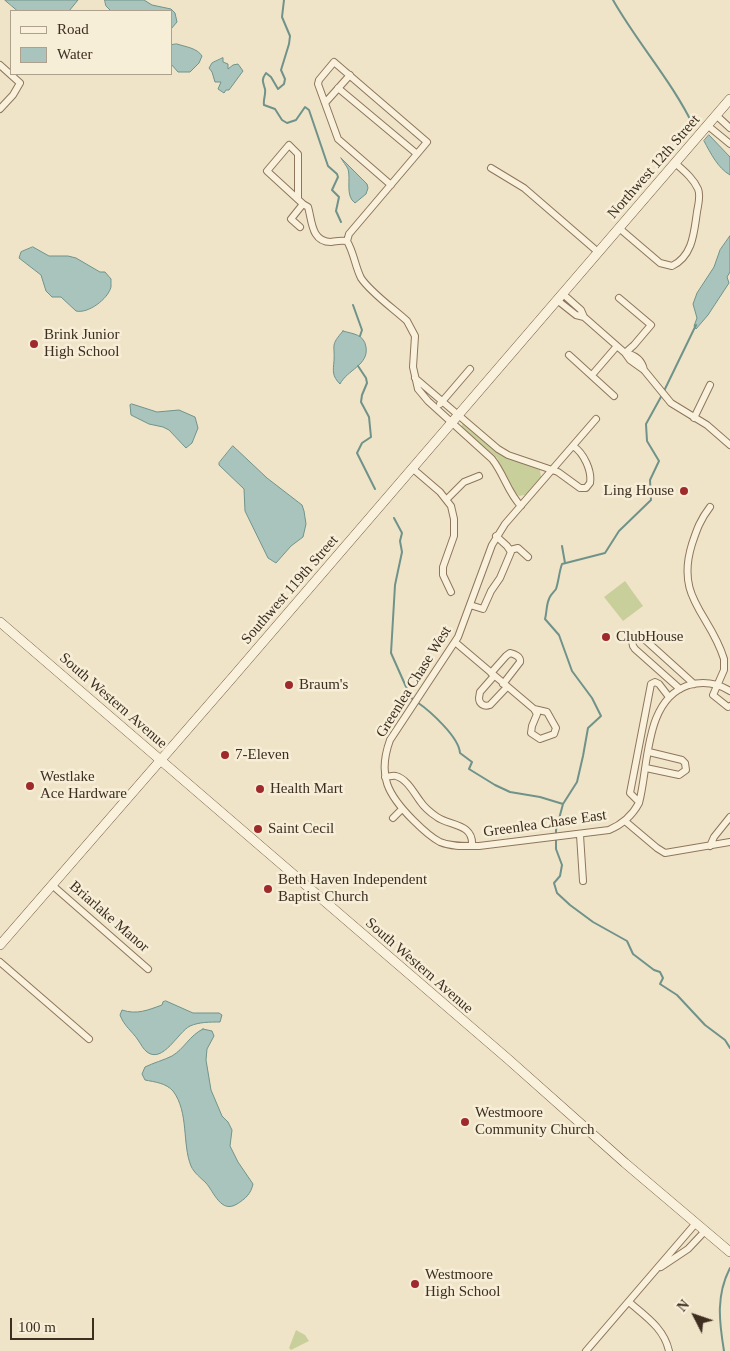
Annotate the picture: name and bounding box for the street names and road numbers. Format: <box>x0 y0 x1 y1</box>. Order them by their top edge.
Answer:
street label: Northwest 12th Street <box>604 111 704 223</box>
street label: Southwest 119th Street <box>238 532 342 648</box>
street label: Greenlea Chase West <box>372 623 456 741</box>
street label: South Western Avenue <box>55 649 171 753</box>
street label: Greenlea Chase East <box>482 806 608 842</box>
street label: Briarlake Manor <box>66 878 152 956</box>
street label: South Western Avenue <box>361 914 477 1018</box>

